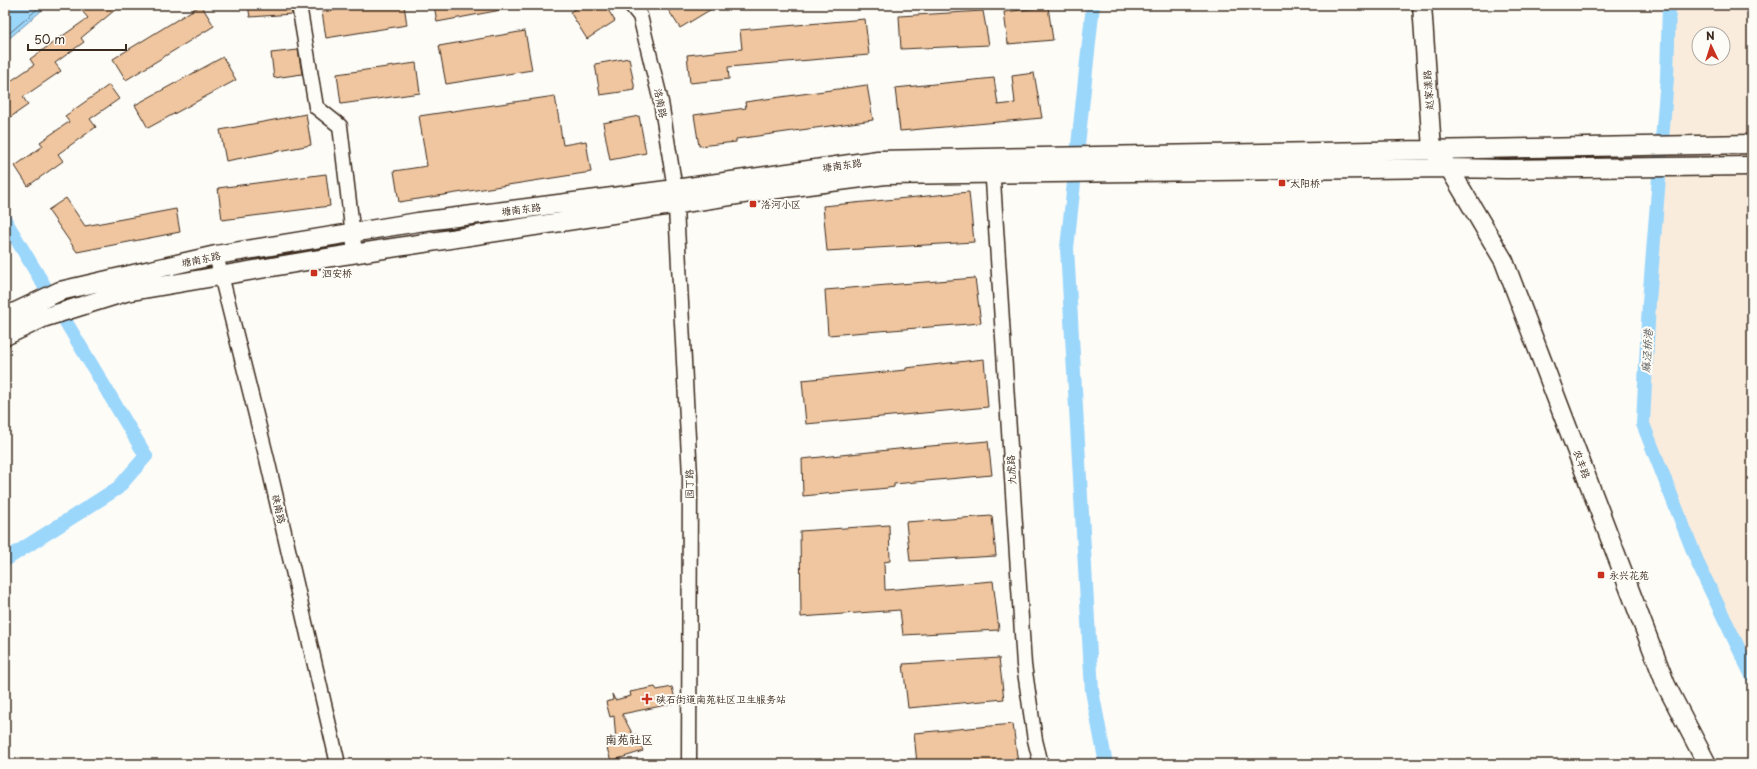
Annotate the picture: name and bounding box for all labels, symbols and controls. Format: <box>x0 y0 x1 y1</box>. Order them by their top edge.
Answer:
scale bar <box>28 26 126 52</box>
north arrow <box>1691 26 1731 66</box>
text: N <box>1705 27 1715 44</box>
text: 50 m <box>34 30 65 48</box>
street label: 赵家漾路 <box>1419 70 1436 111</box>
street label: 洛南路 <box>651 87 672 119</box>
street label: 塘南东路 <box>821 154 863 175</box>
place label: 太阳桥 <box>1290 175 1320 190</box>
marker: 太阳桥 <box>1277 178 1287 188</box>
place label: 洛河小区 <box>761 196 801 211</box>
street label: 塘南东路 <box>500 199 542 218</box>
marker: 洛河小区 <box>748 199 758 209</box>
street label: 塘南东路 <box>180 247 222 270</box>
place label: 泗安桥 <box>322 265 352 280</box>
marker: 泗安桥 <box>309 268 319 278</box>
water label: 麻泾桥港 <box>1637 328 1656 373</box>
street label: 农丰路 <box>1570 447 1595 481</box>
street label: 九虎路 <box>1002 455 1019 486</box>
street label: 园丁路 <box>681 469 696 499</box>
street label: 硖南路 <box>269 493 290 525</box>
place label: 永兴花苑 <box>1609 567 1649 582</box>
marker: 永兴花苑 <box>1596 570 1606 580</box>
place label: 硖石街道南苑社区卫生服务站 <box>656 691 786 706</box>
marker: 硖石街道南苑社区卫生服务站 <box>641 693 653 705</box>
district label: 南苑社区 <box>605 730 653 748</box>

